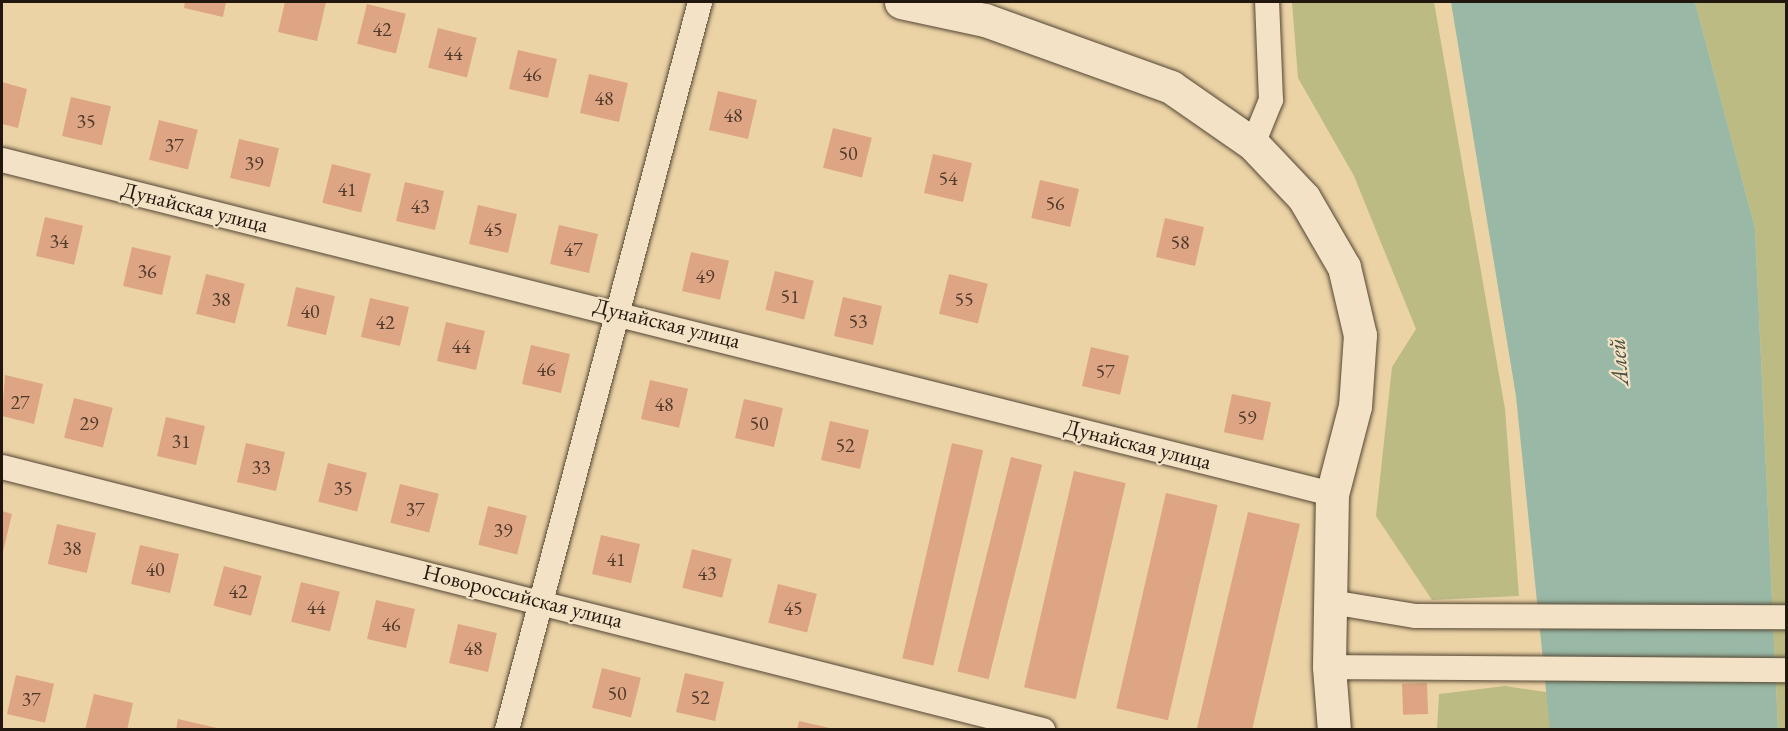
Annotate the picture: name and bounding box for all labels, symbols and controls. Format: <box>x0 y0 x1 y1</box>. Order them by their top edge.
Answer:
house number: 42 <box>372 17 392 41</box>
house number: 44 <box>443 41 463 65</box>
house number: 46 <box>522 62 542 86</box>
house number: 48 <box>594 86 614 110</box>
house number: 48 <box>723 103 743 127</box>
house number: 35 <box>76 109 96 133</box>
house number: 37 <box>164 133 184 157</box>
house number: 50 <box>838 141 858 165</box>
house number: 39 <box>244 151 264 175</box>
house number: 54 <box>938 166 958 190</box>
street label: Дунайская улица <box>119 176 271 238</box>
house number: 41 <box>337 177 357 201</box>
house number: 56 <box>1045 191 1065 215</box>
house number: 43 <box>410 194 430 218</box>
house number: 45 <box>483 217 503 241</box>
house number: 34 <box>49 229 69 253</box>
house number: 58 <box>1170 230 1190 254</box>
house number: 47 <box>563 237 583 261</box>
house number: 36 <box>137 259 157 283</box>
house number: 49 <box>695 264 715 288</box>
house number: 51 <box>780 284 800 308</box>
house number: 38 <box>211 287 231 311</box>
house number: 55 <box>954 287 974 311</box>
street label: Дунайская улица <box>591 292 743 354</box>
house number: 40 <box>300 299 320 323</box>
house number: 53 <box>848 309 868 333</box>
house number: 42 <box>375 310 395 334</box>
house number: 44 <box>451 334 471 358</box>
water label: Алей <box>1602 337 1634 387</box>
house number: 46 <box>536 357 556 381</box>
house number: 57 <box>1095 359 1115 383</box>
house number: 27 <box>10 390 30 414</box>
house number: 48 <box>654 392 674 416</box>
house number: 59 <box>1237 405 1257 429</box>
house number: 29 <box>79 411 99 435</box>
house number: 50 <box>749 411 769 435</box>
street label: Дунайская улица <box>1062 413 1214 475</box>
house number: 31 <box>171 429 191 453</box>
house number: 52 <box>835 433 855 457</box>
house number: 33 <box>251 455 271 479</box>
house number: 35 <box>333 476 353 500</box>
house number: 37 <box>405 497 425 521</box>
house number: 39 <box>493 518 513 542</box>
house number: 38 <box>62 536 82 560</box>
house number: 41 <box>606 547 626 571</box>
house number: 40 <box>145 557 165 581</box>
street label: Новороссийская улица <box>420 558 626 634</box>
house number: 43 <box>697 561 717 585</box>
house number: 42 <box>228 579 248 603</box>
house number: 44 <box>306 595 326 619</box>
house number: 45 <box>783 596 803 620</box>
house number: 46 <box>381 612 401 636</box>
house number: 48 <box>463 636 483 660</box>
house number: 50 <box>607 681 627 705</box>
house number: 52 <box>690 685 710 709</box>
house number: 37 <box>21 687 41 711</box>

